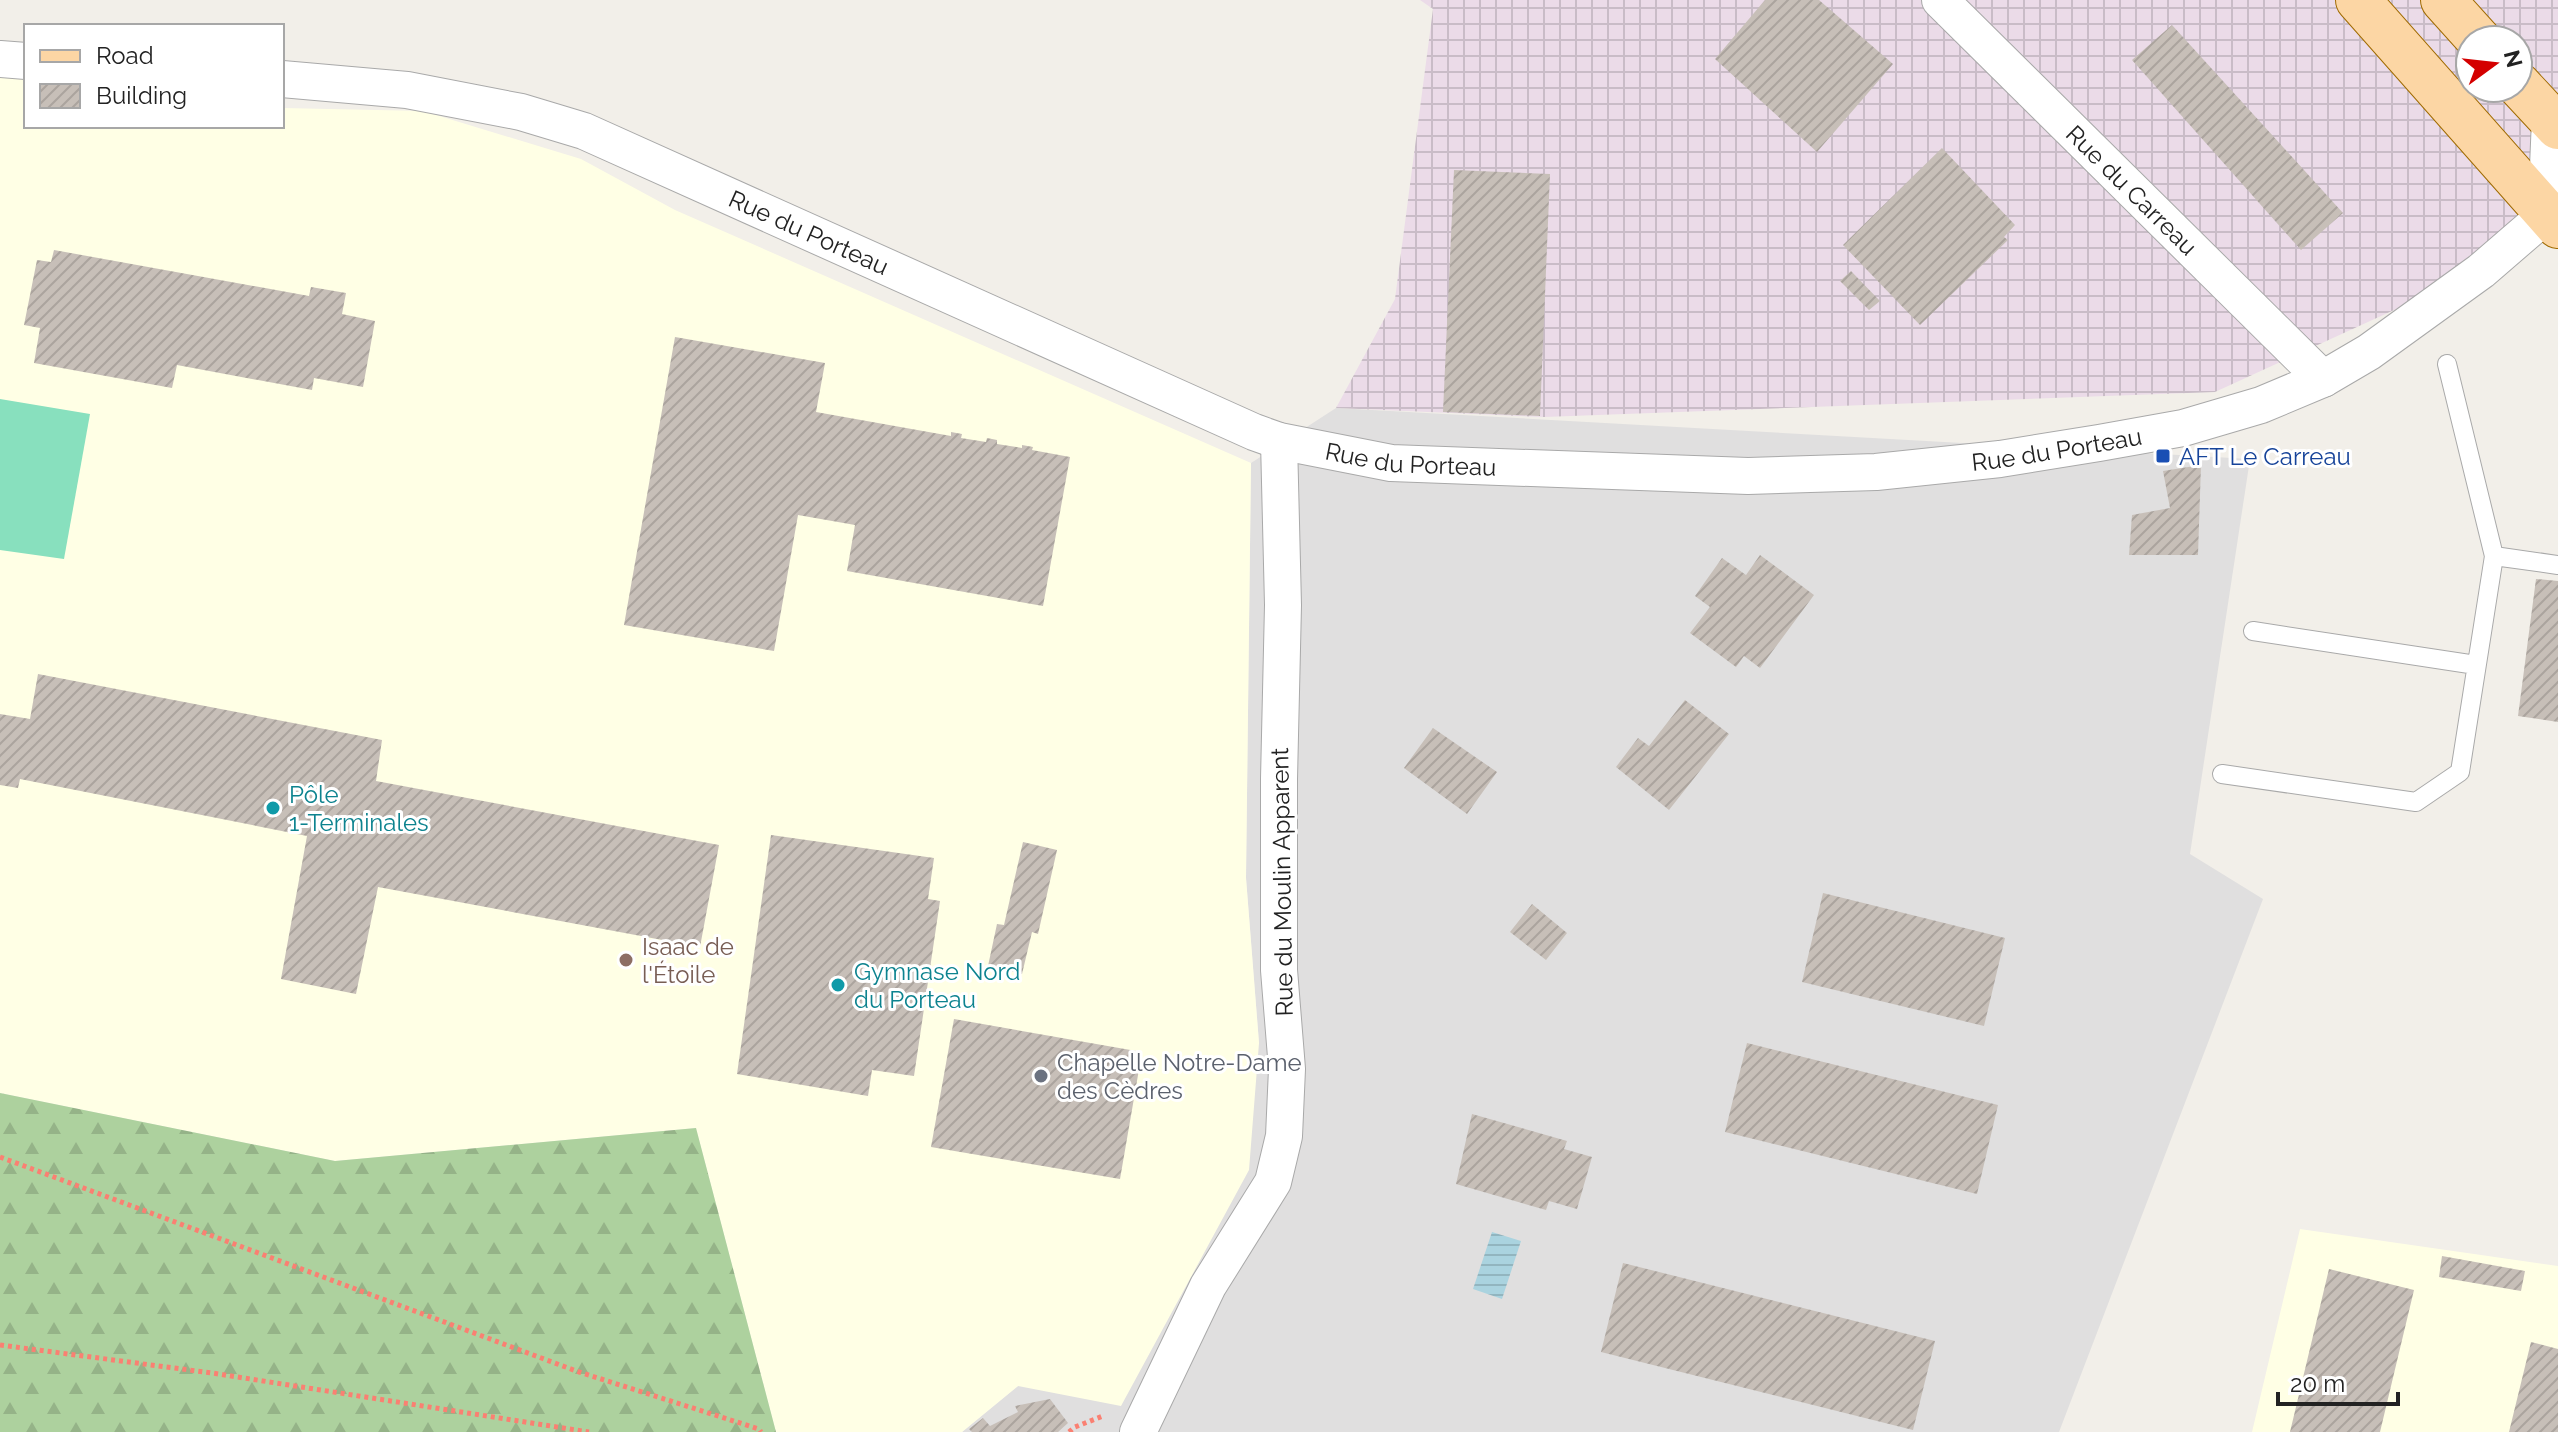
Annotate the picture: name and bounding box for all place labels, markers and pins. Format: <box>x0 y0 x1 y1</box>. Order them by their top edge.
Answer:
place label: AFT Le Carreau <box>2179 442 2351 471</box>
marker: AFT Le Carreau <box>2154 447 2172 465</box>
place label: Pôle 1-Terminales <box>289 780 429 837</box>
marker: Pôle 1-Terminales <box>264 799 282 817</box>
place label: Isaac de l'Étoile <box>642 932 734 989</box>
marker: Isaac de l'Étoile <box>617 951 635 969</box>
place label: Gymnase Nord du Porteau <box>854 957 1021 1014</box>
marker: Gymnase Nord du Porteau <box>829 976 847 994</box>
place label: Chapelle Notre-Dame des Cèdres <box>1057 1048 1302 1105</box>
marker: Chapelle Notre-Dame des Cèdres <box>1032 1067 1050 1085</box>

